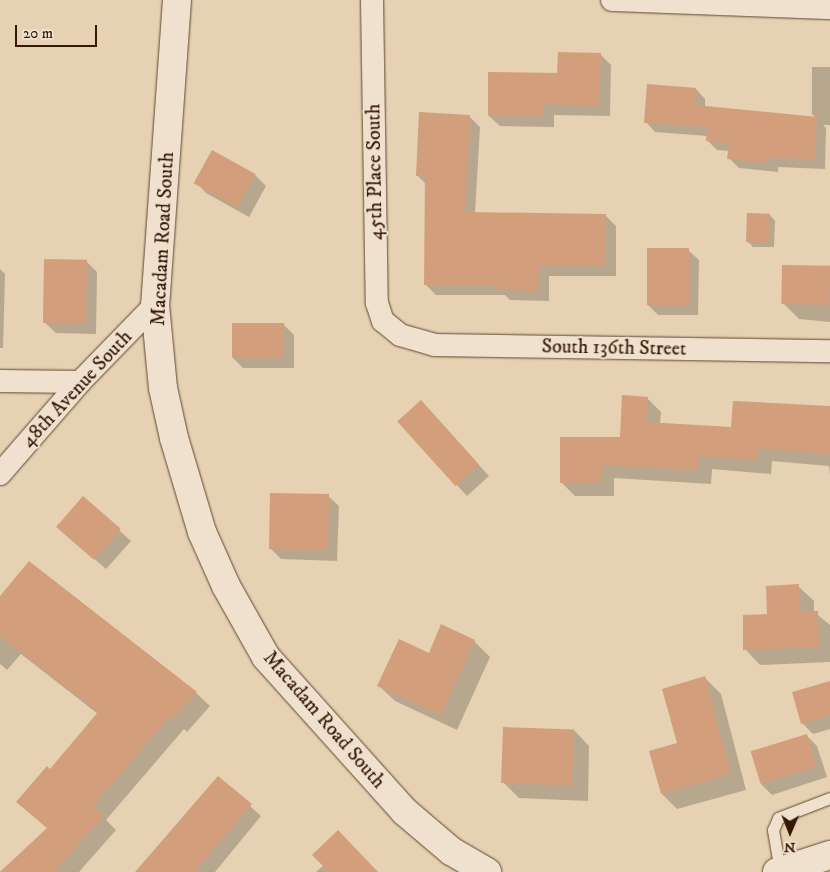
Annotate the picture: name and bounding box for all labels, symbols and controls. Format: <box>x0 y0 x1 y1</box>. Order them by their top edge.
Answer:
scale bar <box>18 15 100 47</box>
text: 20 m <box>23 24 53 43</box>
street label: 45th Place South <box>362 104 388 240</box>
street label: Macadam Road South <box>146 151 180 327</box>
street label: 48th Avenue South <box>17 325 137 453</box>
street label: South 136th Street <box>541 335 687 361</box>
street label: Macadam Road South <box>258 646 390 794</box>
north arrow <box>765 807 815 857</box>
text: N <box>784 838 796 856</box>

